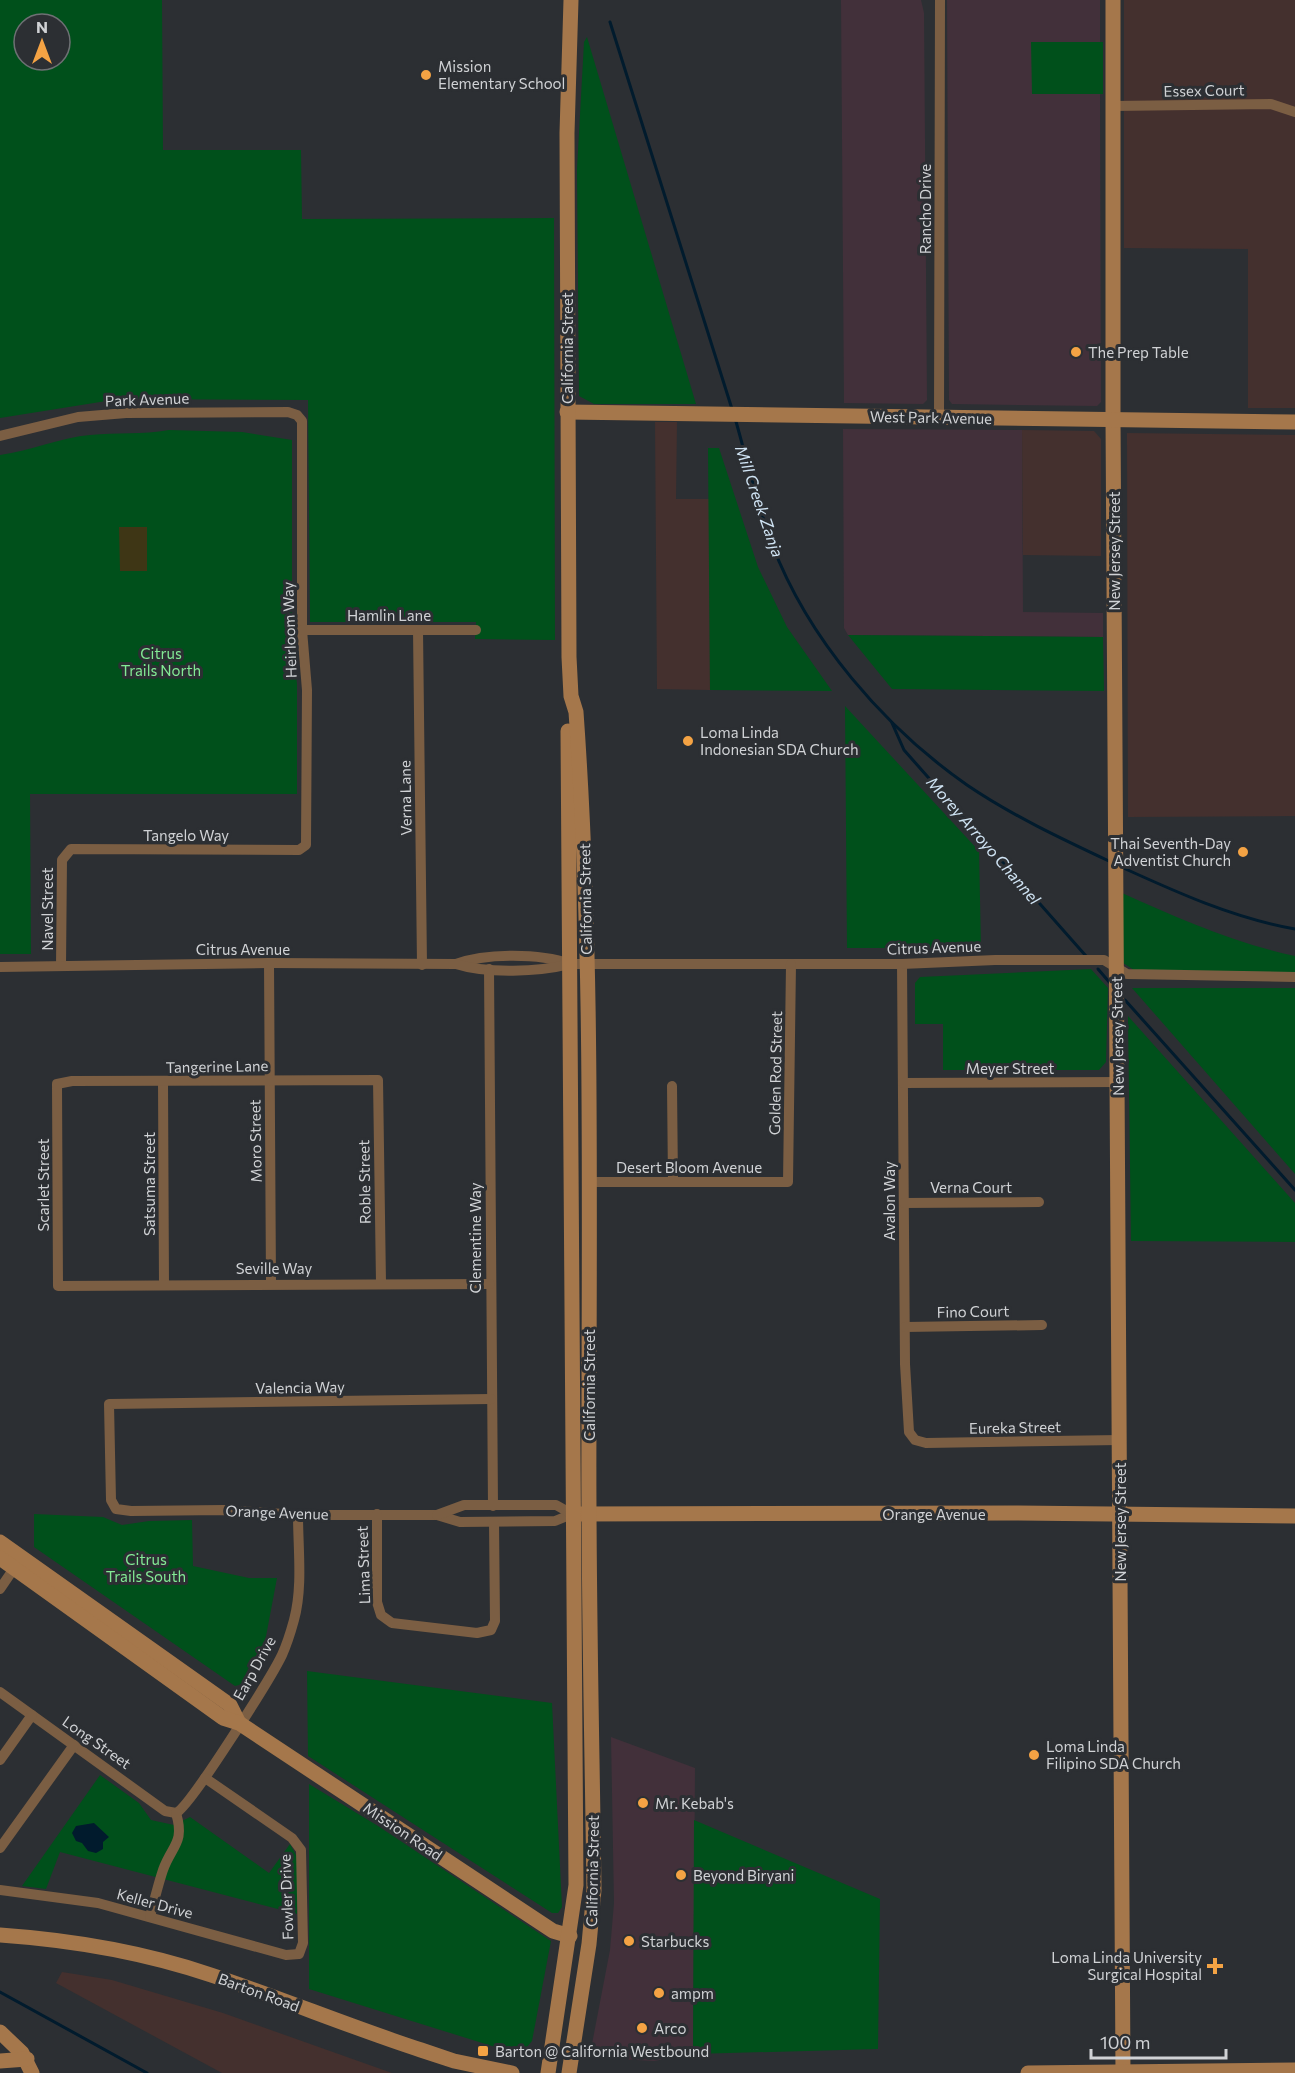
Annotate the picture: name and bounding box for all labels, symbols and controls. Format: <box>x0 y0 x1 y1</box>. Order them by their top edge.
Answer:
north arrow <box>12 12 72 72</box>
text: N <box>36 17 48 36</box>
place label: Mission Elementary School <box>438 57 565 92</box>
marker: Mission Elementary School <box>419 68 433 82</box>
street label: Essex Court <box>1163 80 1245 100</box>
street label: Rancho Drive <box>916 164 934 254</box>
street label: California Street <box>558 292 576 404</box>
place label: The Prep Table <box>1088 343 1189 361</box>
marker: The Prep Table <box>1069 345 1083 359</box>
street label: Park Avenue <box>105 389 189 409</box>
street label: West Park Avenue <box>870 407 992 427</box>
water label: Mill Creek Zanja <box>732 443 788 559</box>
street label: New Jersey Street <box>1105 491 1123 611</box>
street label: Heirloom Way <box>278 581 300 679</box>
street label: Hamlin Lane <box>347 606 431 624</box>
park label: Citrus Trails North <box>121 644 201 679</box>
place label: Loma Linda Indonesian SDA Church <box>700 723 859 758</box>
marker: Loma Linda Indonesian SDA Church <box>681 734 695 748</box>
street label: Verna Lane <box>395 760 415 836</box>
water label: Morey Arroyo Channel <box>923 772 1045 909</box>
street label: Tangelo Way <box>143 826 229 844</box>
place label: Thai Seventh-Day Adventist Church <box>1110 834 1231 869</box>
street label: California Street <box>575 843 595 955</box>
marker: Thai Seventh-Day Adventist Church <box>1236 845 1250 859</box>
street label: Navel Street <box>38 867 56 951</box>
street label: Citrus Avenue <box>887 936 982 958</box>
street label: Citrus Avenue <box>196 940 290 958</box>
street label: New Jersey Street <box>1107 976 1127 1096</box>
street label: Golden Rod Street <box>765 1011 785 1135</box>
street label: Tangerine Lane <box>165 1056 269 1076</box>
street label: Meyer Street <box>966 1059 1054 1077</box>
street label: Moro Street <box>245 1099 265 1183</box>
street label: Satsuma Street <box>140 1132 158 1236</box>
street label: Scarlet Street <box>34 1138 52 1232</box>
street label: Roble Street <box>354 1140 374 1224</box>
street label: Desert Bloom Avenue <box>616 1158 762 1176</box>
street label: Avalon Way <box>880 1161 898 1241</box>
street label: Verna Court <box>930 1178 1012 1196</box>
street label: Clementine Way <box>466 1182 484 1293</box>
street label: Seville Way <box>236 1259 312 1277</box>
street label: Fino Court <box>937 1301 1009 1321</box>
street label: California Street <box>580 1329 598 1441</box>
street label: Valencia Way <box>255 1377 345 1397</box>
street label: Eureka Street <box>969 1417 1061 1437</box>
street label: New Jersey Street <box>1111 1462 1129 1582</box>
street label: Orange Avenue <box>225 1501 329 1523</box>
street label: Orange Avenue <box>882 1505 986 1523</box>
street label: Lima Street <box>353 1525 373 1605</box>
park label: Citrus Trails South <box>106 1550 186 1585</box>
street label: Earp Drive <box>229 1633 279 1703</box>
street label: Long Street <box>59 1712 135 1772</box>
place label: Loma Linda Filipino SDA Church <box>1046 1737 1181 1772</box>
marker: Loma Linda Filipino SDA Church <box>1027 1748 1041 1762</box>
place label: Mr. Kebab's <box>655 1794 734 1812</box>
marker: Mr. Kebab's <box>636 1796 650 1810</box>
street label: Mission Road <box>360 1798 446 1864</box>
street label: California Street <box>582 1815 602 1927</box>
street label: Fowler Drive <box>276 1854 296 1940</box>
place label: Beyond Biryani <box>693 1866 794 1884</box>
marker: Beyond Biryani <box>674 1868 688 1882</box>
street label: Keller Drive <box>115 1884 195 1922</box>
place label: Starbucks <box>641 1932 709 1950</box>
marker: Starbucks <box>622 1934 636 1948</box>
place label: Loma Linda University Surgical Hospital <box>1051 1948 1202 1983</box>
marker: Loma Linda University Surgical Hospital <box>1206 1957 1224 1975</box>
street label: Barton Road <box>216 1969 302 2015</box>
place label: ampm <box>671 1984 714 2002</box>
marker: ampm <box>652 1986 666 2000</box>
place label: Arco <box>654 2019 687 2037</box>
marker: Arco <box>635 2021 649 2035</box>
scale bar <box>1091 2022 1226 2060</box>
text: 100 m <box>1100 2031 1150 2053</box>
place label: Barton @ California Westbound <box>495 2042 709 2060</box>
marker: Barton @ California Westbound <box>476 2044 490 2058</box>

